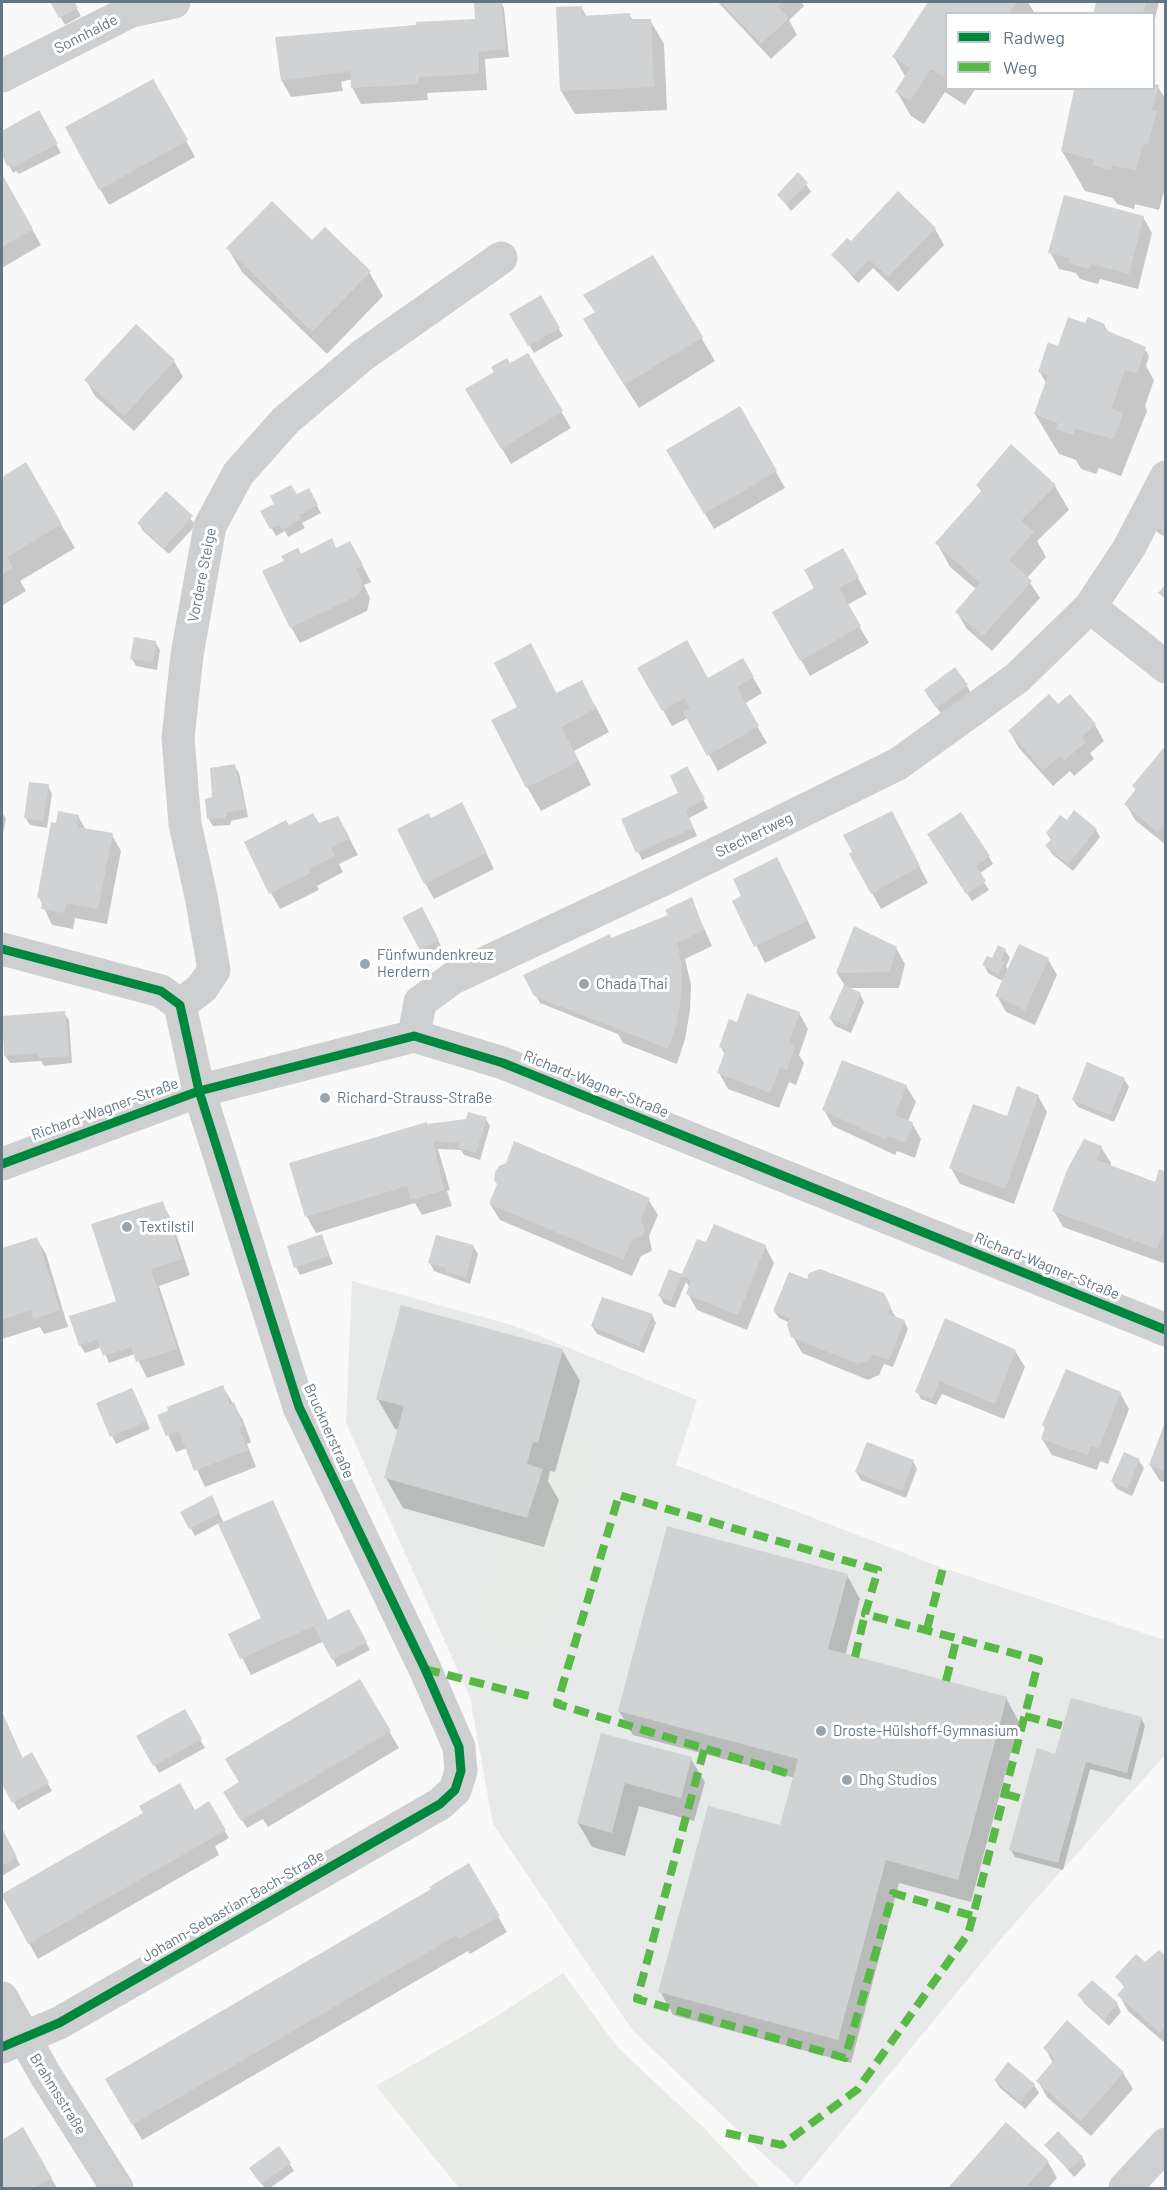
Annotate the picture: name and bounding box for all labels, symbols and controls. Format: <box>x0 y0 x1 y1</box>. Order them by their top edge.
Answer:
street label: Sonnhalde <box>51 10 121 58</box>
legend <box>945 12 1155 90</box>
text: Radweg <box>1003 26 1065 48</box>
text: Weg <box>1003 56 1037 78</box>
street label: Vordere Steige <box>184 526 220 624</box>
street label: Stechertweg <box>713 809 795 861</box>
place label: Fünfwundenkreuz Herdern <box>377 946 494 981</box>
marker: Fünfwundenkreuz Herdern <box>358 957 372 971</box>
place label: Chada Thai <box>596 975 668 993</box>
marker: Chada Thai <box>577 977 591 991</box>
street label: Richard-Wagner-Straße <box>521 1047 671 1121</box>
street label: Richard-Wagner-Straße <box>29 1074 181 1144</box>
place label: Richard-Strauss-Straße <box>337 1089 492 1107</box>
marker: Richard-Strauss-Straße <box>318 1091 332 1105</box>
place label: Textilstil <box>139 1218 194 1236</box>
marker: Textilstil <box>120 1220 134 1234</box>
street label: Richard-Wagner-Straße <box>972 1229 1122 1303</box>
street label: Brucknerstraße <box>300 1381 358 1481</box>
place label: Droste-Hülshoff-Gymnasium <box>833 1722 1018 1740</box>
marker: Droste-Hülshoff-Gymnasium <box>814 1724 828 1738</box>
place label: Dhg Studios <box>859 1771 937 1789</box>
marker: Dhg Studios <box>840 1773 854 1787</box>
street label: Johann-Sebastian-Bach-Straße <box>139 1846 327 1966</box>
street label: Brahmsstraße <box>26 2050 90 2138</box>

